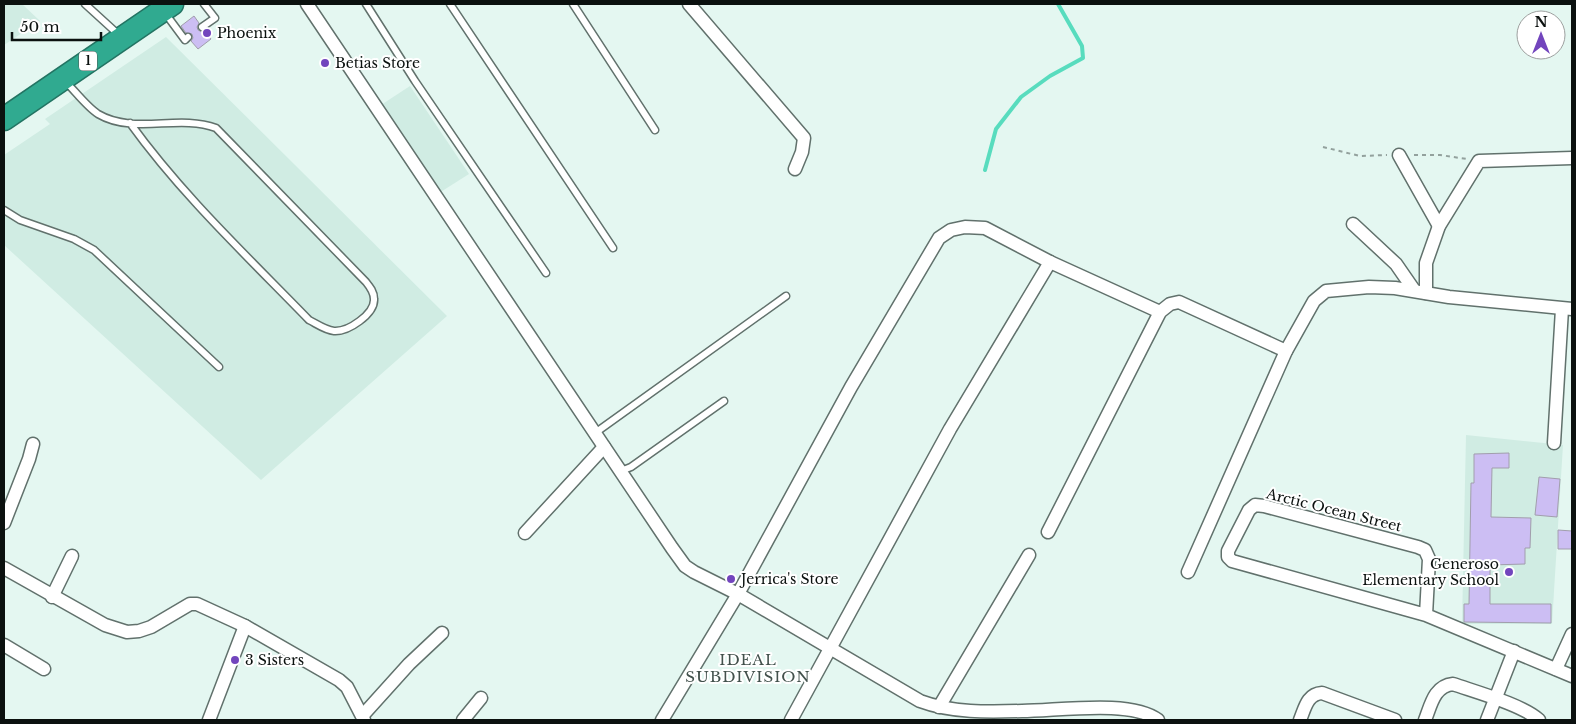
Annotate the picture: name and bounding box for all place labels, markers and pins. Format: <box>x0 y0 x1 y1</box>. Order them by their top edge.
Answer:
place label: Phoenix <box>217 24 277 42</box>
marker: Phoenix <box>201 27 213 39</box>
place label: Betias Store <box>335 54 420 72</box>
marker: Betias Store <box>319 57 331 69</box>
place label: Generoso Elementary School <box>1362 555 1499 589</box>
marker: Generoso Elementary School <box>1503 566 1515 578</box>
place label: Jerrica's Store <box>739 570 838 588</box>
marker: Jerrica's Store <box>725 573 737 585</box>
place label: 3 Sisters <box>245 651 304 669</box>
marker: 3 Sisters <box>229 654 241 666</box>

